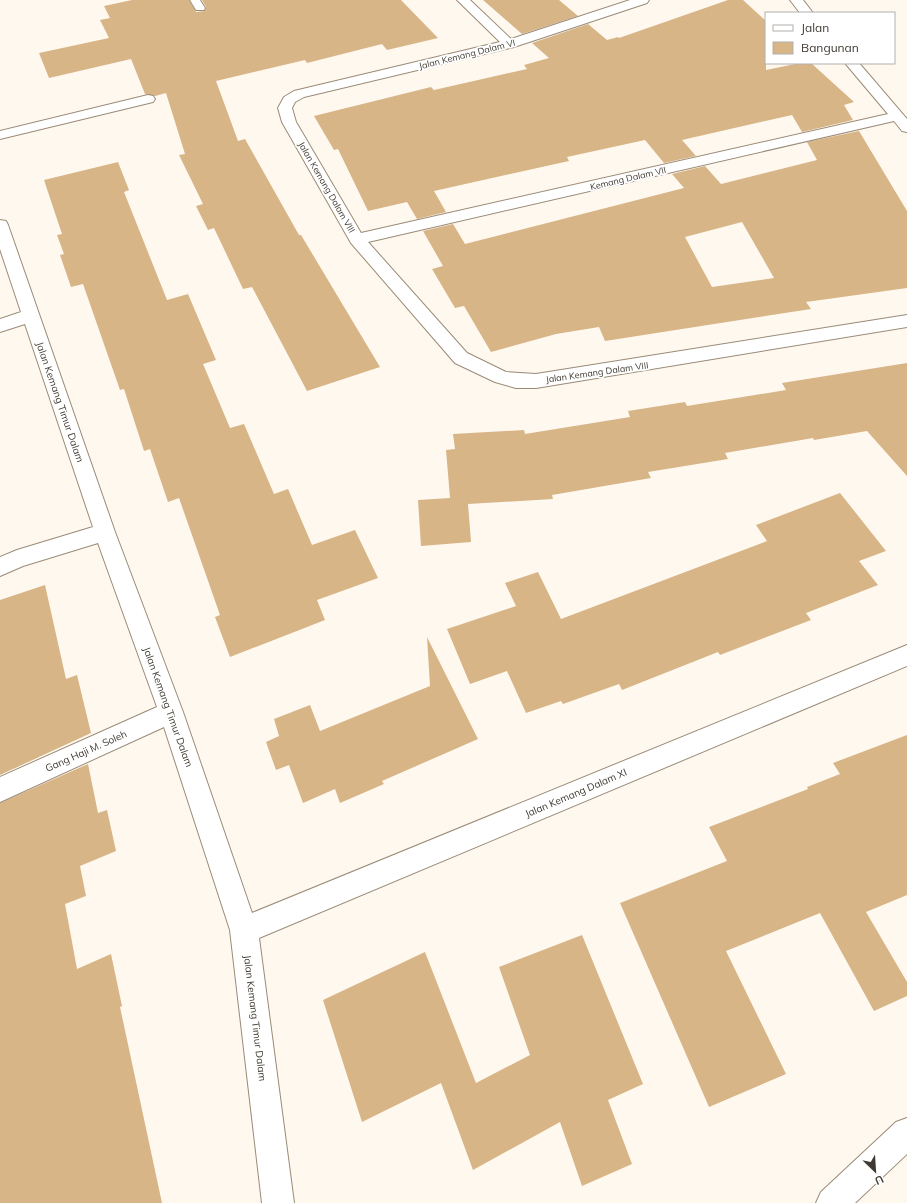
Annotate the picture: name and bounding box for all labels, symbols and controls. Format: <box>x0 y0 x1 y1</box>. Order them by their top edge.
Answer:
legend <box>765 12 895 64</box>
text: Jalan <box>801 20 829 35</box>
street label: Jalan Kemang Dalam VI <box>418 37 516 71</box>
text: Bangunan <box>801 40 859 55</box>
street label: Jalan Kemang Dalam VIII <box>296 139 358 235</box>
street label: Kemang Dalam VII <box>589 164 667 192</box>
street label: Jalan Kemang Timur Dalam <box>33 340 87 464</box>
street label: Jalan Kemang Dalam VIII <box>545 359 649 385</box>
street label: Jalan Kemang Timur Dalam <box>140 645 196 769</box>
street label: Gang Haji M. Soleh <box>43 727 129 775</box>
street label: Jalan Kemang Dalam XI <box>523 766 629 820</box>
street label: Jalan Kemang Timur Dalam <box>241 954 269 1082</box>
north arrow <box>855 1151 895 1191</box>
text: U <box>873 1172 886 1188</box>

